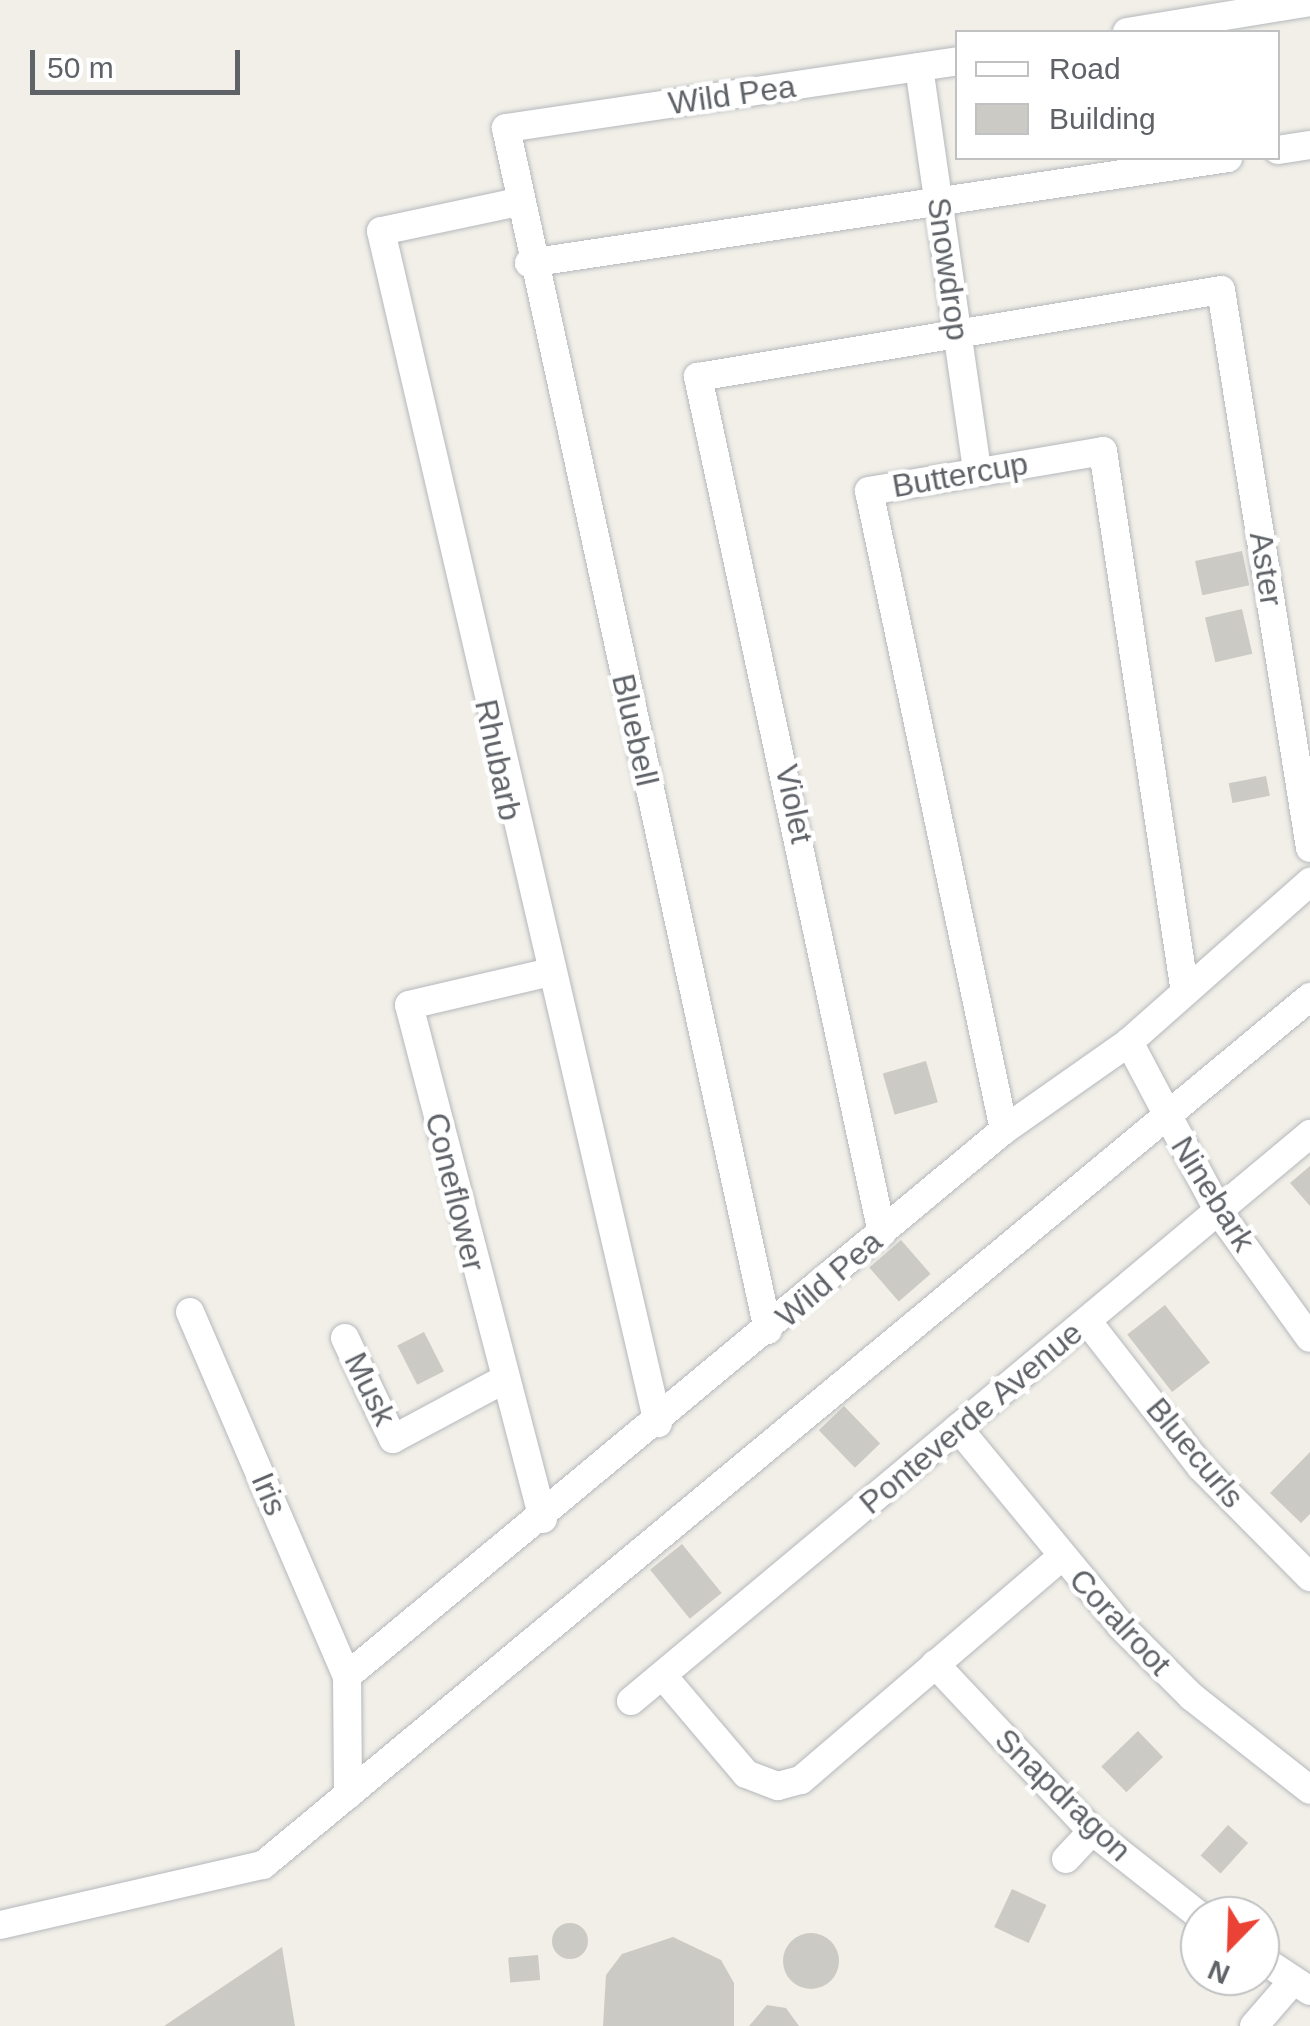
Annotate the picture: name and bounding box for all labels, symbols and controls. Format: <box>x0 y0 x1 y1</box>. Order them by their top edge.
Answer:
scale bar <box>35 30 245 92</box>
legend <box>955 30 1280 160</box>
text: 50 m <box>47 51 114 84</box>
text: Road <box>1049 52 1121 85</box>
street label: Wild Pea <box>666 67 798 123</box>
text: Building <box>1049 102 1156 135</box>
street label: Snowdrop <box>919 195 977 343</box>
street label: Buttercup <box>889 444 1031 506</box>
street label: Aster <box>1241 529 1291 609</box>
street label: Bluebell <box>603 670 667 790</box>
street label: Rhubarb <box>466 696 530 824</box>
street label: Violet <box>767 761 821 847</box>
street label: Coneflower <box>417 1109 493 1275</box>
street label: Ninebark <box>1163 1130 1263 1258</box>
street label: Wild Pea <box>768 1223 890 1335</box>
street label: Ponteverde Avenue <box>851 1313 1091 1523</box>
street label: Musk <box>336 1346 404 1432</box>
street label: Bluecurls <box>1138 1390 1252 1516</box>
street label: Iris <box>243 1467 295 1521</box>
street label: Coralroot <box>1061 1561 1179 1683</box>
street label: Snapdragon <box>987 1721 1139 1869</box>
north arrow <box>1180 1896 1280 1996</box>
text: N <box>1204 1954 1234 1990</box>

